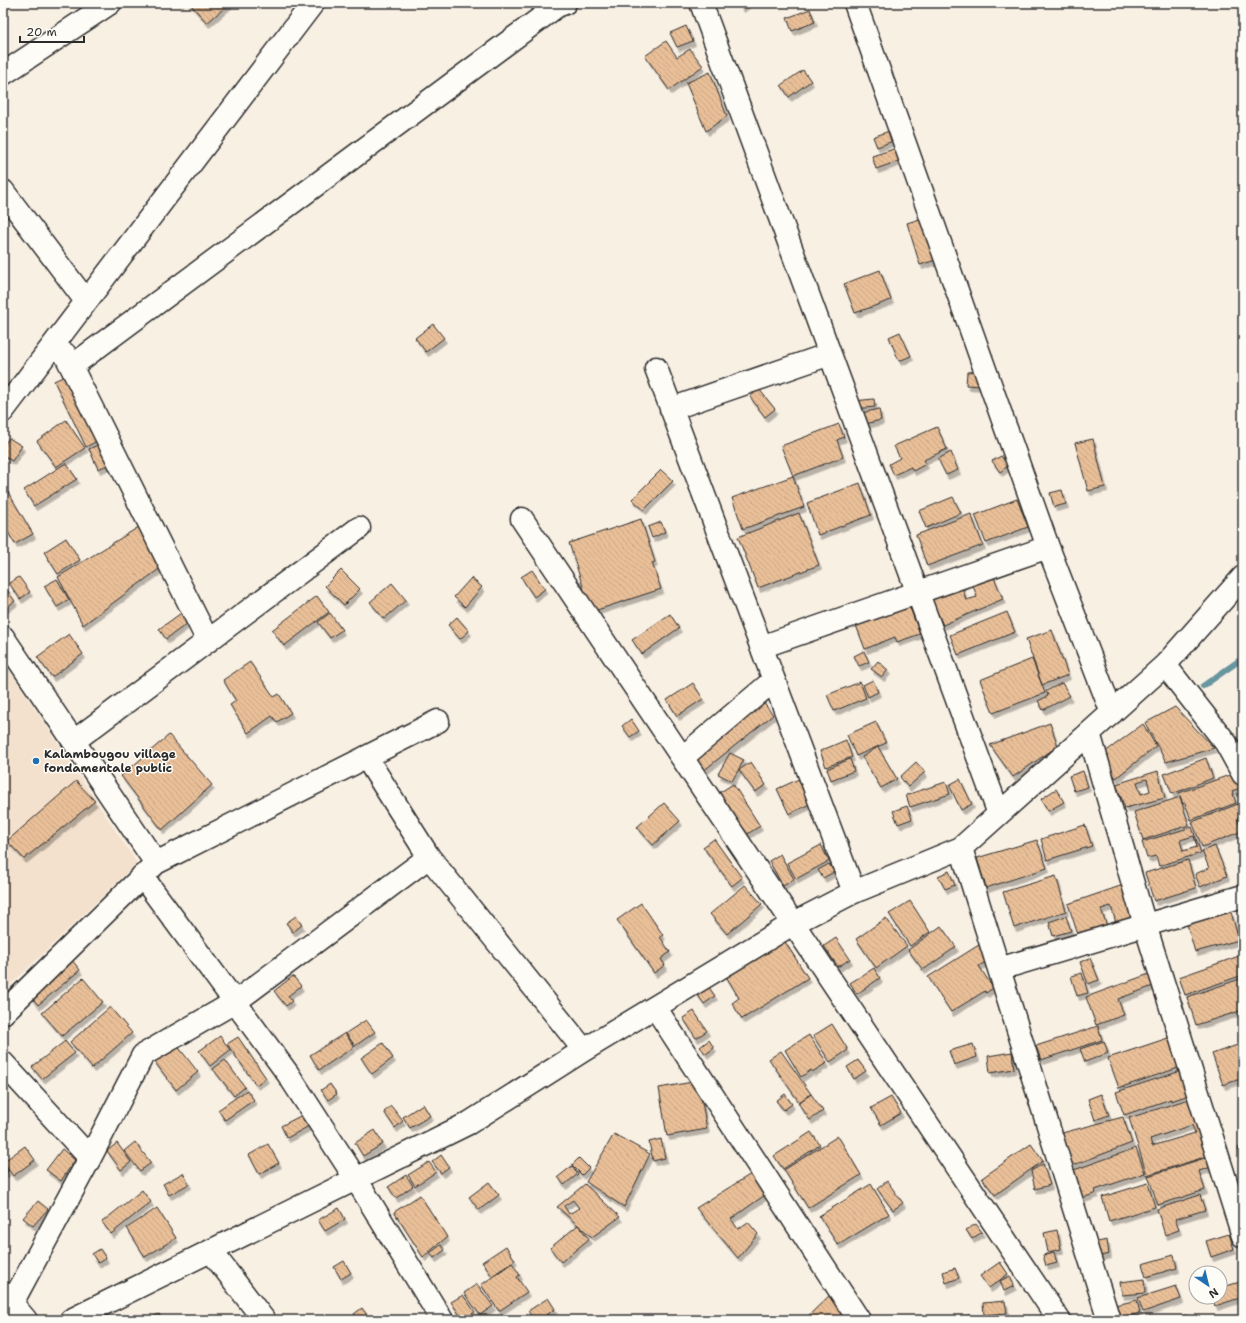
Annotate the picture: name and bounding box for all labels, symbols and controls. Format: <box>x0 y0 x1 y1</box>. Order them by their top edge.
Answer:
scale bar <box>20 18 84 44</box>
text: 20 m <box>26 24 57 40</box>
place label: Kalambougou village fondamentale public <box>44 746 176 776</box>
marker: Kalambougou village fondamentale public <box>31 756 41 766</box>
north arrow <box>1188 1265 1228 1305</box>
text: N <box>1205 1284 1221 1302</box>

